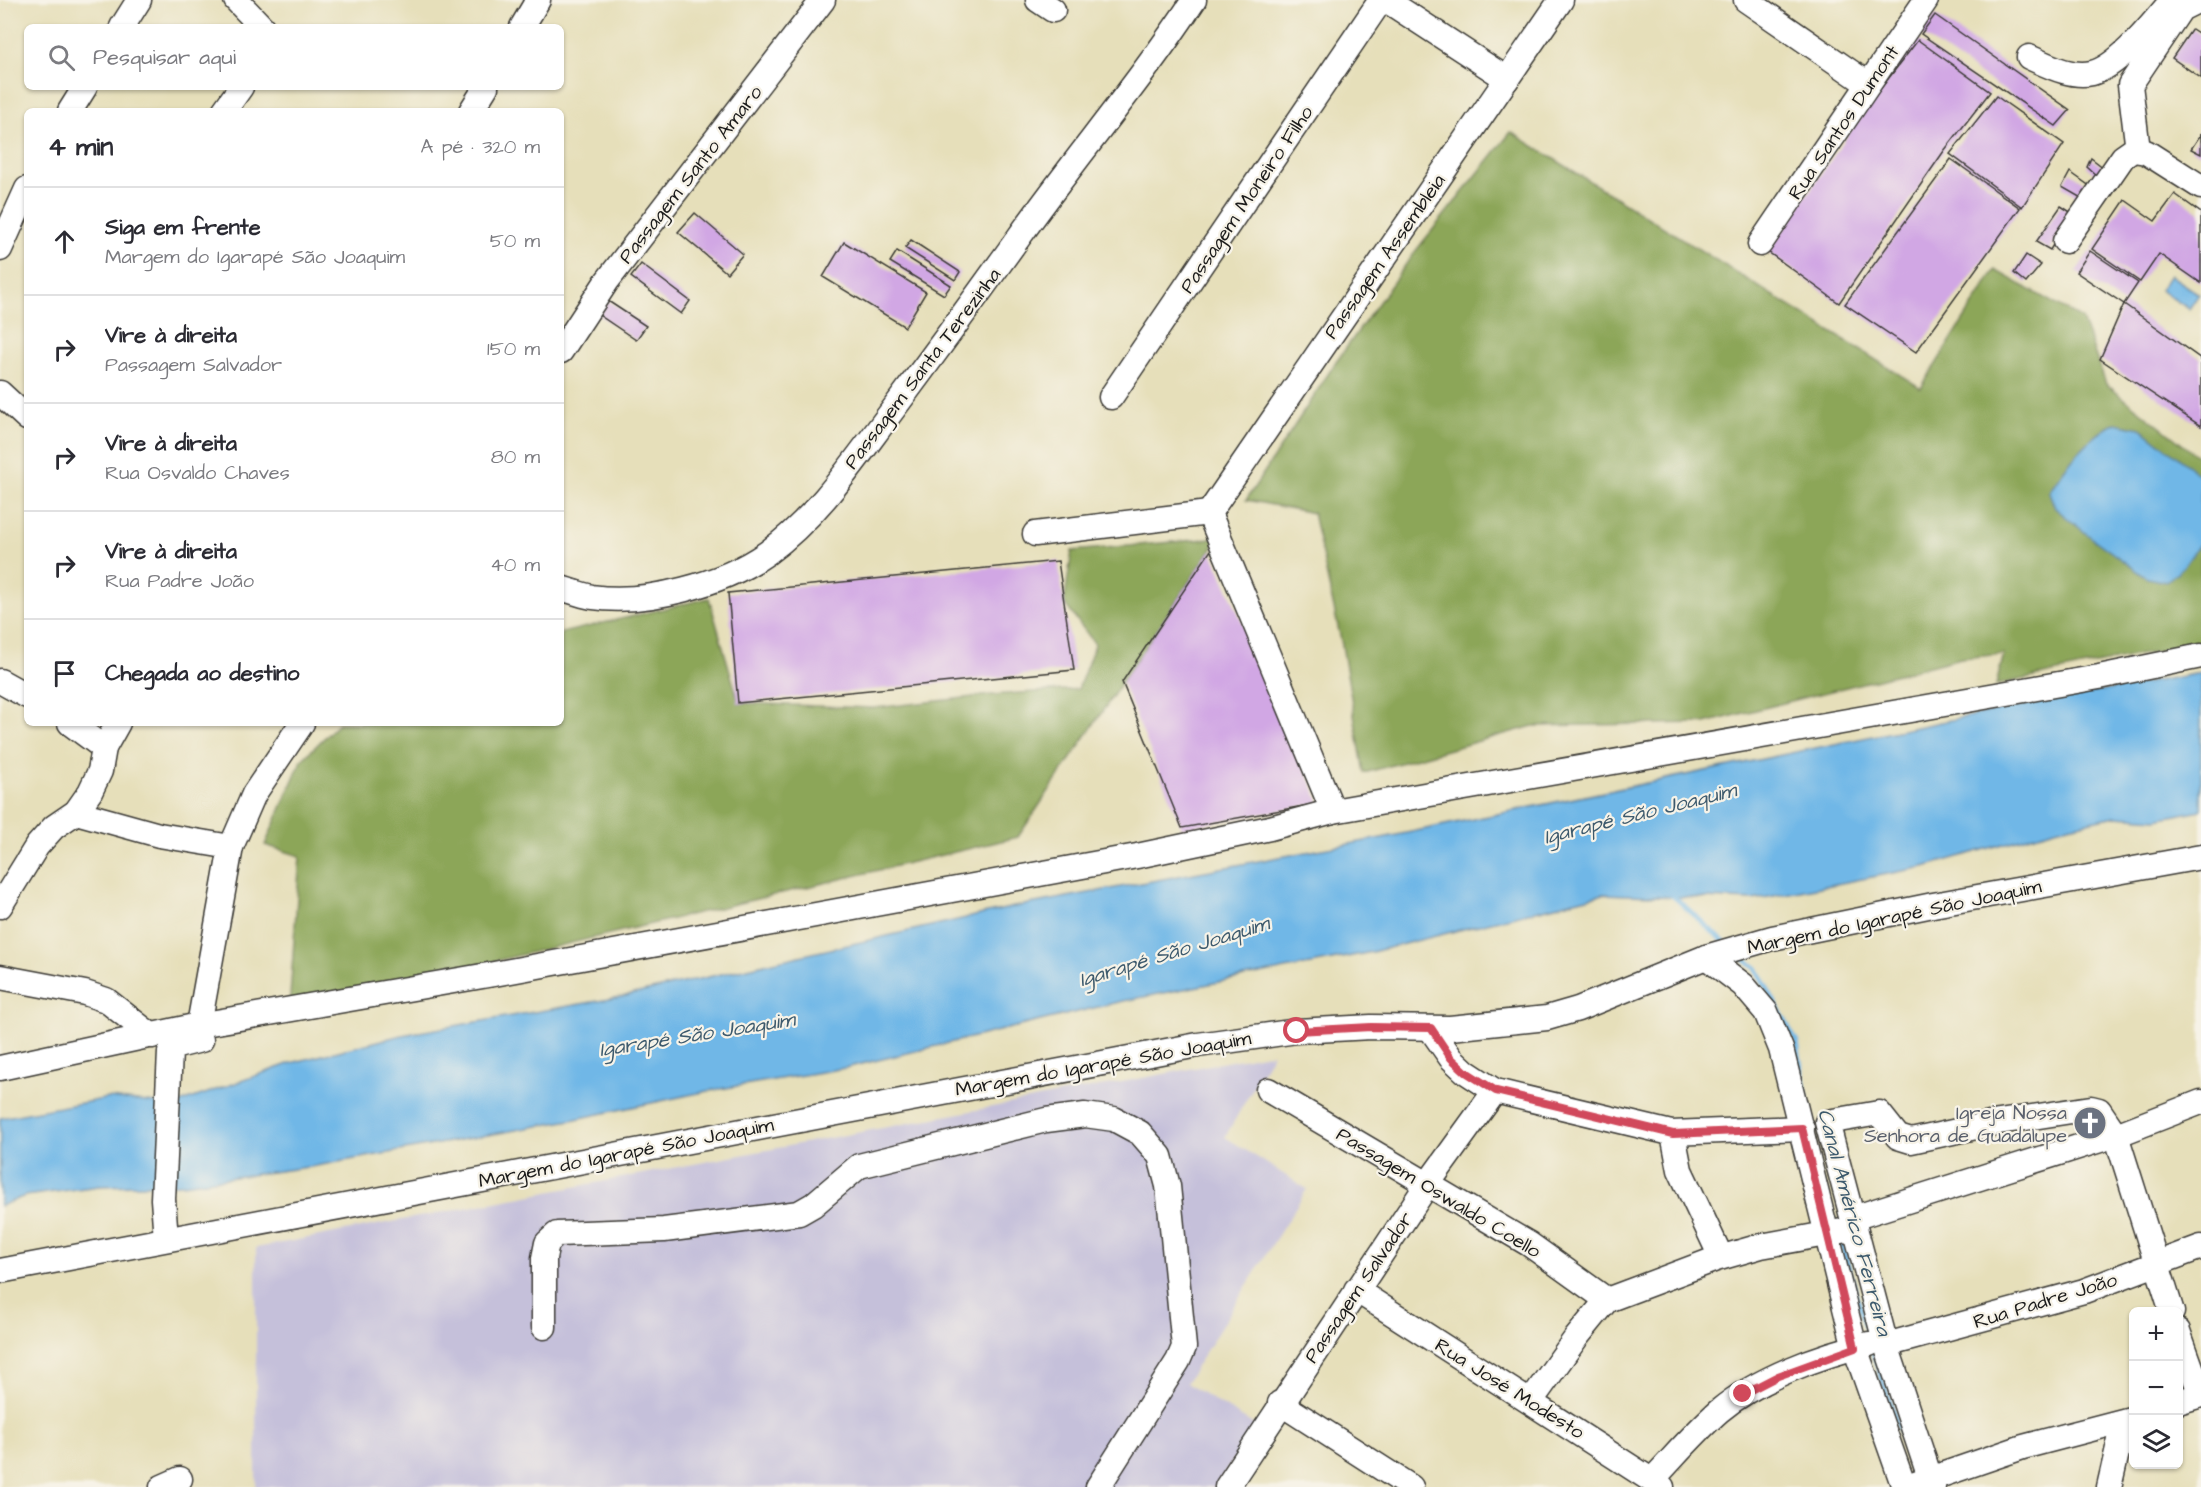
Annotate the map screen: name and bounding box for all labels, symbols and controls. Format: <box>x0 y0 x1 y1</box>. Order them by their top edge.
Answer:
search box <box>24 24 564 90</box>
street label: Rua Santos Dumont <box>1782 40 1906 205</box>
icon: search <box>45 41 78 74</box>
text: Pesquisar aqui <box>93 42 236 73</box>
street label: Passagem Santo Amaro <box>612 80 770 270</box>
street label: Passagem Moneiro Filho <box>1173 100 1321 300</box>
text: 4 min <box>48 129 113 165</box>
text: A pé · 320 m <box>421 133 540 161</box>
street label: Passagem Assembleia <box>1317 168 1453 345</box>
text: Siga em frente <box>105 212 261 243</box>
icon: ahead <box>48 225 81 258</box>
text: 50 m <box>490 227 540 255</box>
text: Margem do Igarapé São Joaquim <box>105 243 405 271</box>
street label: Passagem Santa Terezinha <box>838 262 1009 476</box>
text: Vire à direita <box>105 320 237 351</box>
icon: right <box>48 333 81 366</box>
text: 150 m <box>487 335 540 363</box>
text: Passagem Salvador <box>105 351 282 379</box>
text: Vire à direita <box>105 428 237 459</box>
icon: right <box>48 441 81 474</box>
text: 80 m <box>491 443 540 471</box>
text: Rua Osvaldo Chaves <box>105 459 290 487</box>
text: Vire à direita <box>105 536 237 567</box>
icon: right <box>48 549 81 582</box>
text: 40 m <box>490 551 540 579</box>
text: Rua Padre João <box>105 567 254 595</box>
icon: arrive <box>48 657 81 690</box>
text: Chegada ao destino <box>105 658 299 689</box>
water label: Igarapé São Joaquim <box>1541 775 1742 852</box>
street label: Margem do Igarapé São Joaquim <box>1745 872 2044 963</box>
water label: Igarapé São Joaquim <box>1076 908 1276 995</box>
water label: Igarapé São Joaquim <box>597 1004 800 1065</box>
route start <box>1283 1017 1309 1043</box>
street label: Margem do Igarapé São Joaquim <box>953 1024 1254 1105</box>
place label: Igreja Nossa Senhora de Guadalupe <box>1864 1099 2067 1150</box>
water label: Canal Américo Ferreira <box>1810 1105 1899 1340</box>
church icon: Igreja Nossa Senhora de Guadalupe <box>2072 1105 2108 1141</box>
street label: Margem do Igarapé São Joaquim <box>476 1111 777 1196</box>
street label: Passagem Oswaldo Coello <box>1330 1121 1546 1266</box>
street label: Passagem Salvador <box>1298 1206 1421 1369</box>
street label: Rua Padre João <box>1970 1266 2121 1336</box>
map controls <box>2129 1307 2183 1469</box>
button: + <box>2129 1307 2183 1361</box>
street label: Rua José Modesto <box>1429 1332 1590 1446</box>
button: − <box>2129 1361 2183 1415</box>
route end <box>1729 1380 1755 1406</box>
button: layers <box>2129 1415 2183 1469</box>

